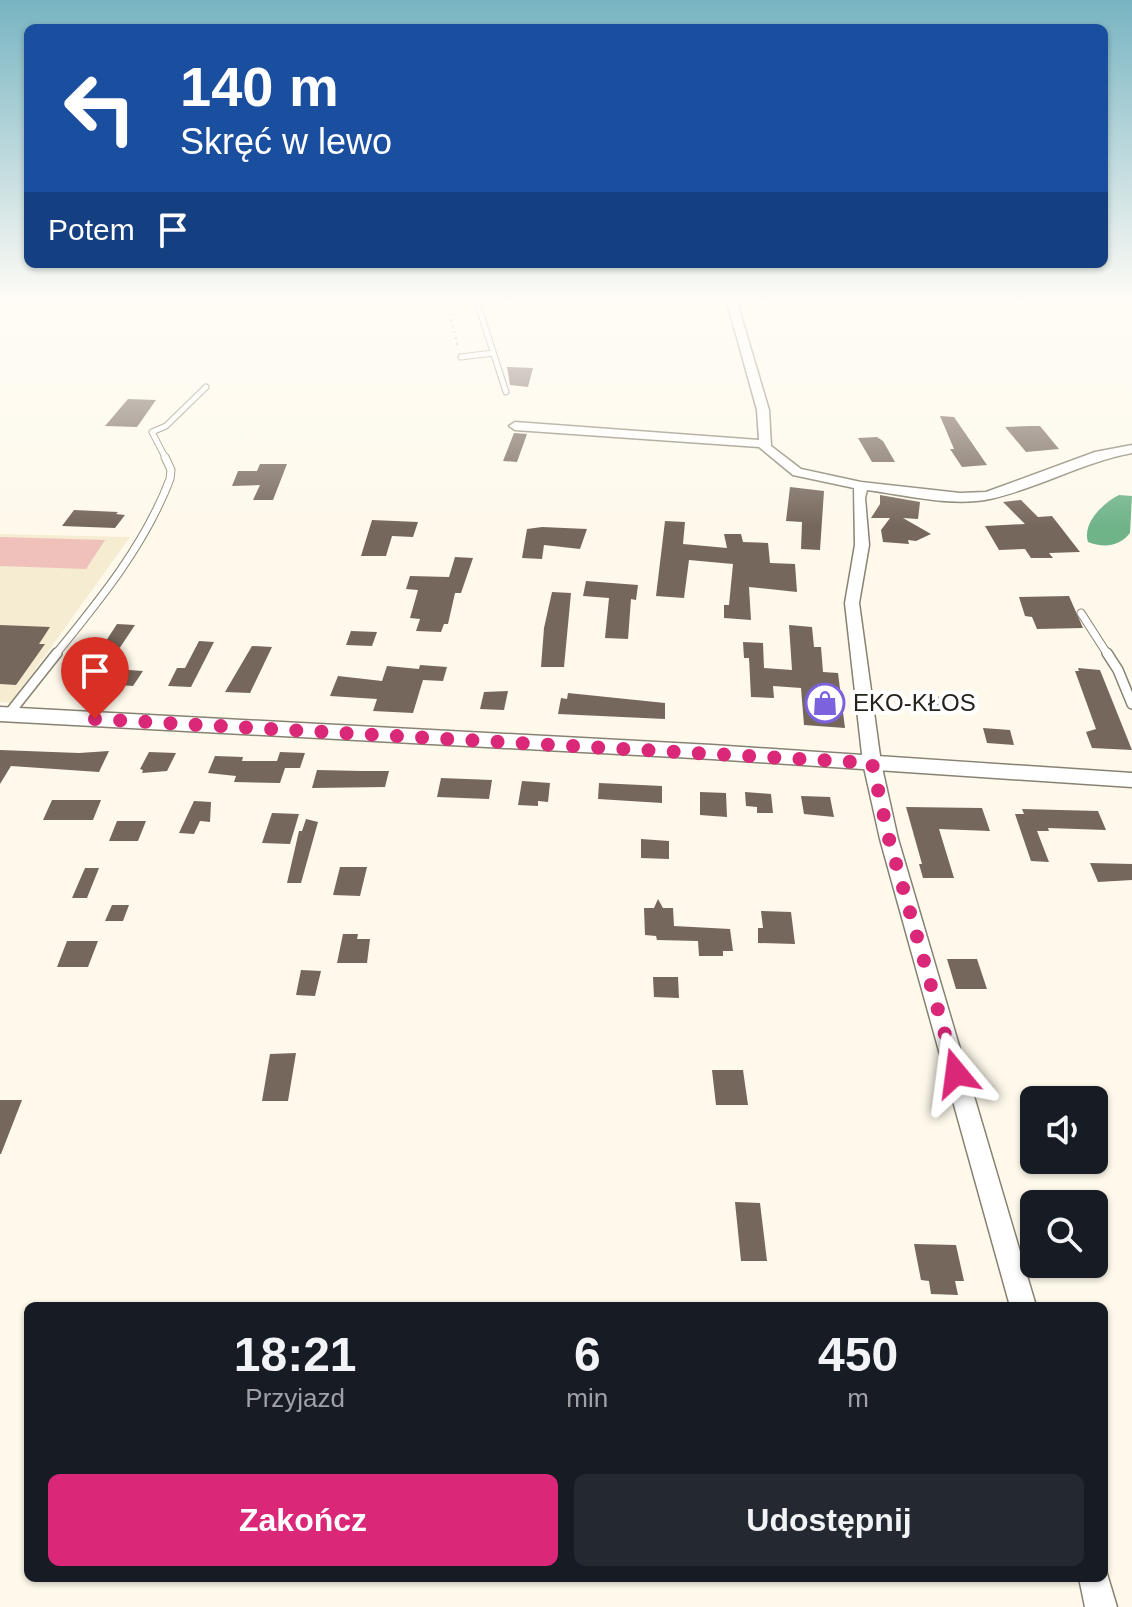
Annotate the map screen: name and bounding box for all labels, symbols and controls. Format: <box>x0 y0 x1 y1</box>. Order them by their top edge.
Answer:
text: 140 m <box>180 55 339 118</box>
icon: left <box>48 56 152 160</box>
text: Skręć w lewo <box>180 121 392 162</box>
icon: arrive <box>151 208 195 252</box>
text: Potem <box>48 213 135 246</box>
pin <box>61 637 129 719</box>
icon: arrive <box>73 649 117 693</box>
shop icon: EKO-KŁOS <box>804 682 846 724</box>
place label: EKO-KŁOS <box>853 689 976 716</box>
position arrow <box>914 1031 998 1115</box>
map controls <box>1020 1086 1108 1278</box>
button: sound <box>1020 1086 1108 1174</box>
button: search <box>1020 1190 1108 1278</box>
text: 18:21 <box>234 1328 357 1381</box>
text: 6 <box>574 1328 601 1381</box>
text: 450 <box>818 1328 898 1381</box>
text: Przyjazd <box>245 1383 345 1413</box>
text: min <box>566 1383 608 1413</box>
text: m <box>847 1383 869 1413</box>
button: Zakończ <box>48 1474 558 1566</box>
button: Udostępnij <box>574 1474 1084 1566</box>

